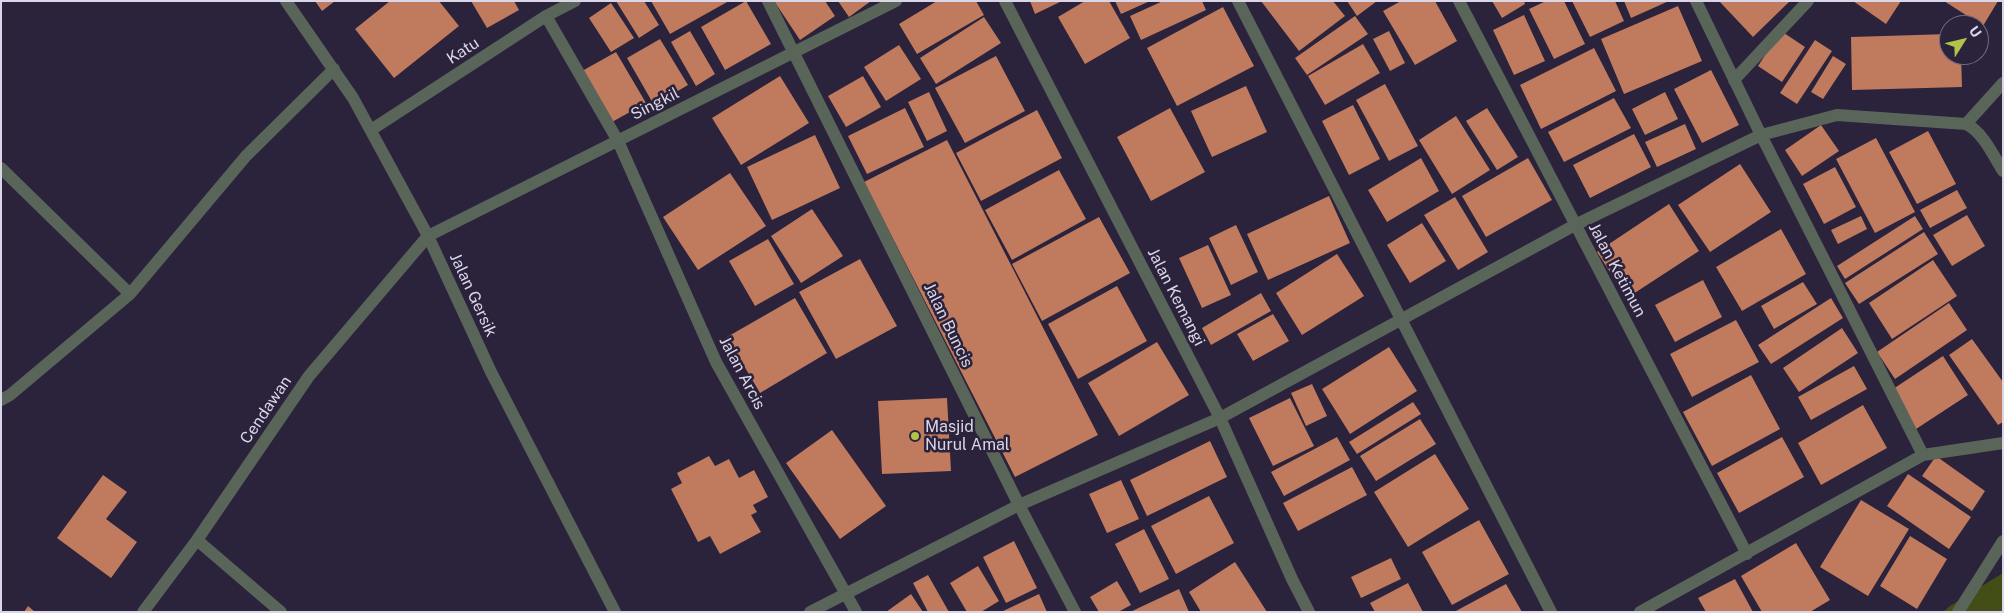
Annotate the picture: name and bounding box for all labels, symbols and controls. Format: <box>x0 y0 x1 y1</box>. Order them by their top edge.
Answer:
north arrow <box>1939 15 1989 65</box>
text: U <box>1966 23 1985 41</box>
street label: Katu <box>443 33 483 69</box>
street label: Singkil <box>628 84 682 124</box>
street label: Jalan Ketimun <box>1584 220 1650 320</box>
street label: Jalan Kemangi <box>1143 245 1209 349</box>
street label: Jalan Gersik <box>445 250 501 340</box>
street label: Jalan Buncis <box>919 280 977 370</box>
street label: Jalan Arcis <box>715 333 769 413</box>
street label: Cendawan <box>236 372 296 448</box>
place label: Masjid Nurul Amal <box>925 417 1010 455</box>
marker: Masjid Nurul Amal <box>909 430 921 442</box>

